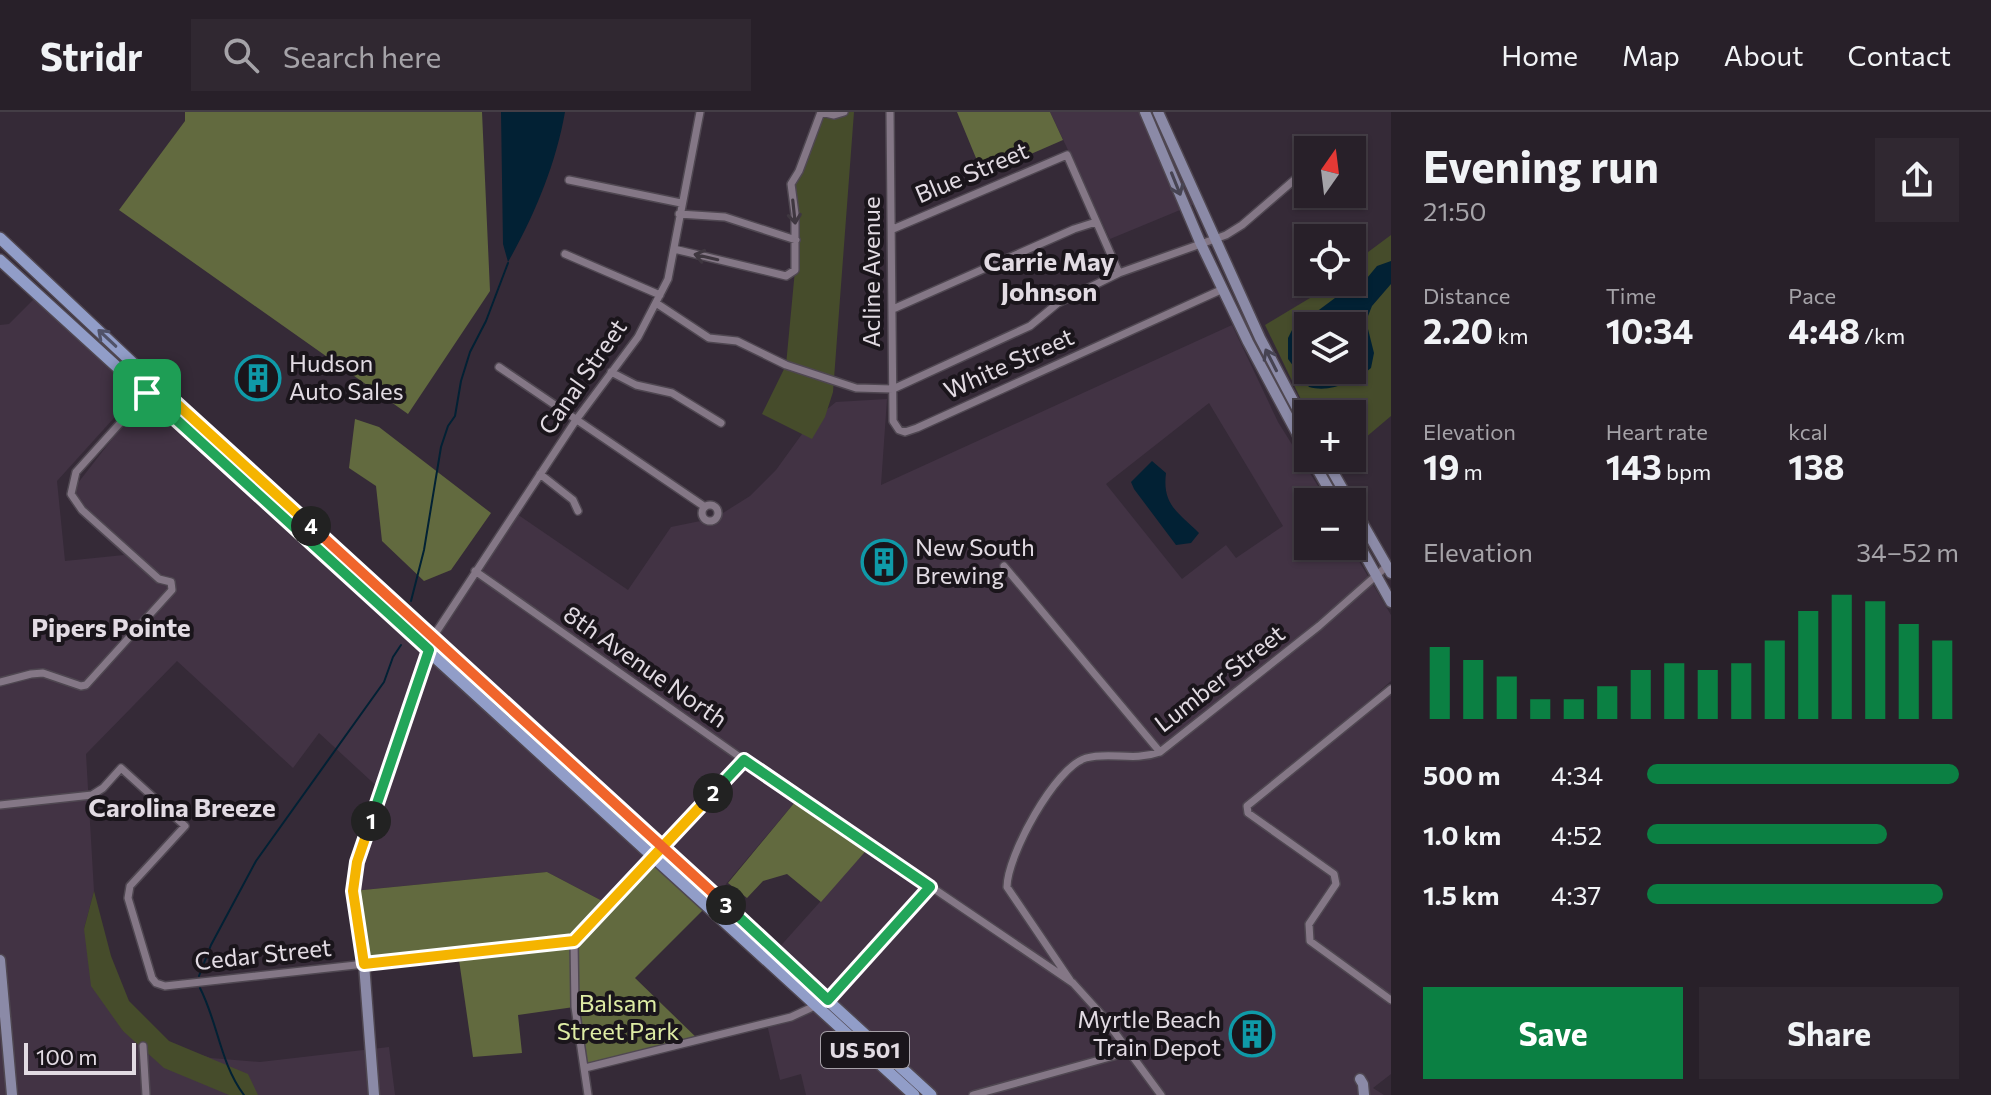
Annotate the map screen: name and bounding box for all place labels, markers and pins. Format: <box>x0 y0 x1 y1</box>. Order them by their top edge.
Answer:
place label: Hudson Auto Sales <box>289 348 404 405</box>
building icon: Hudson Auto Sales <box>234 354 282 402</box>
pin <box>113 359 181 427</box>
pin: 4 <box>291 506 331 546</box>
place label: New South Brewing <box>915 532 1035 589</box>
building icon: New South Brewing <box>860 538 908 586</box>
pin: 2 <box>693 773 733 813</box>
pin: 1 <box>351 801 391 841</box>
pin: 3 <box>706 885 746 925</box>
place label: Myrtle Beach Train Depot <box>1077 1004 1221 1061</box>
building icon: Myrtle Beach Train Depot <box>1228 1010 1276 1058</box>

